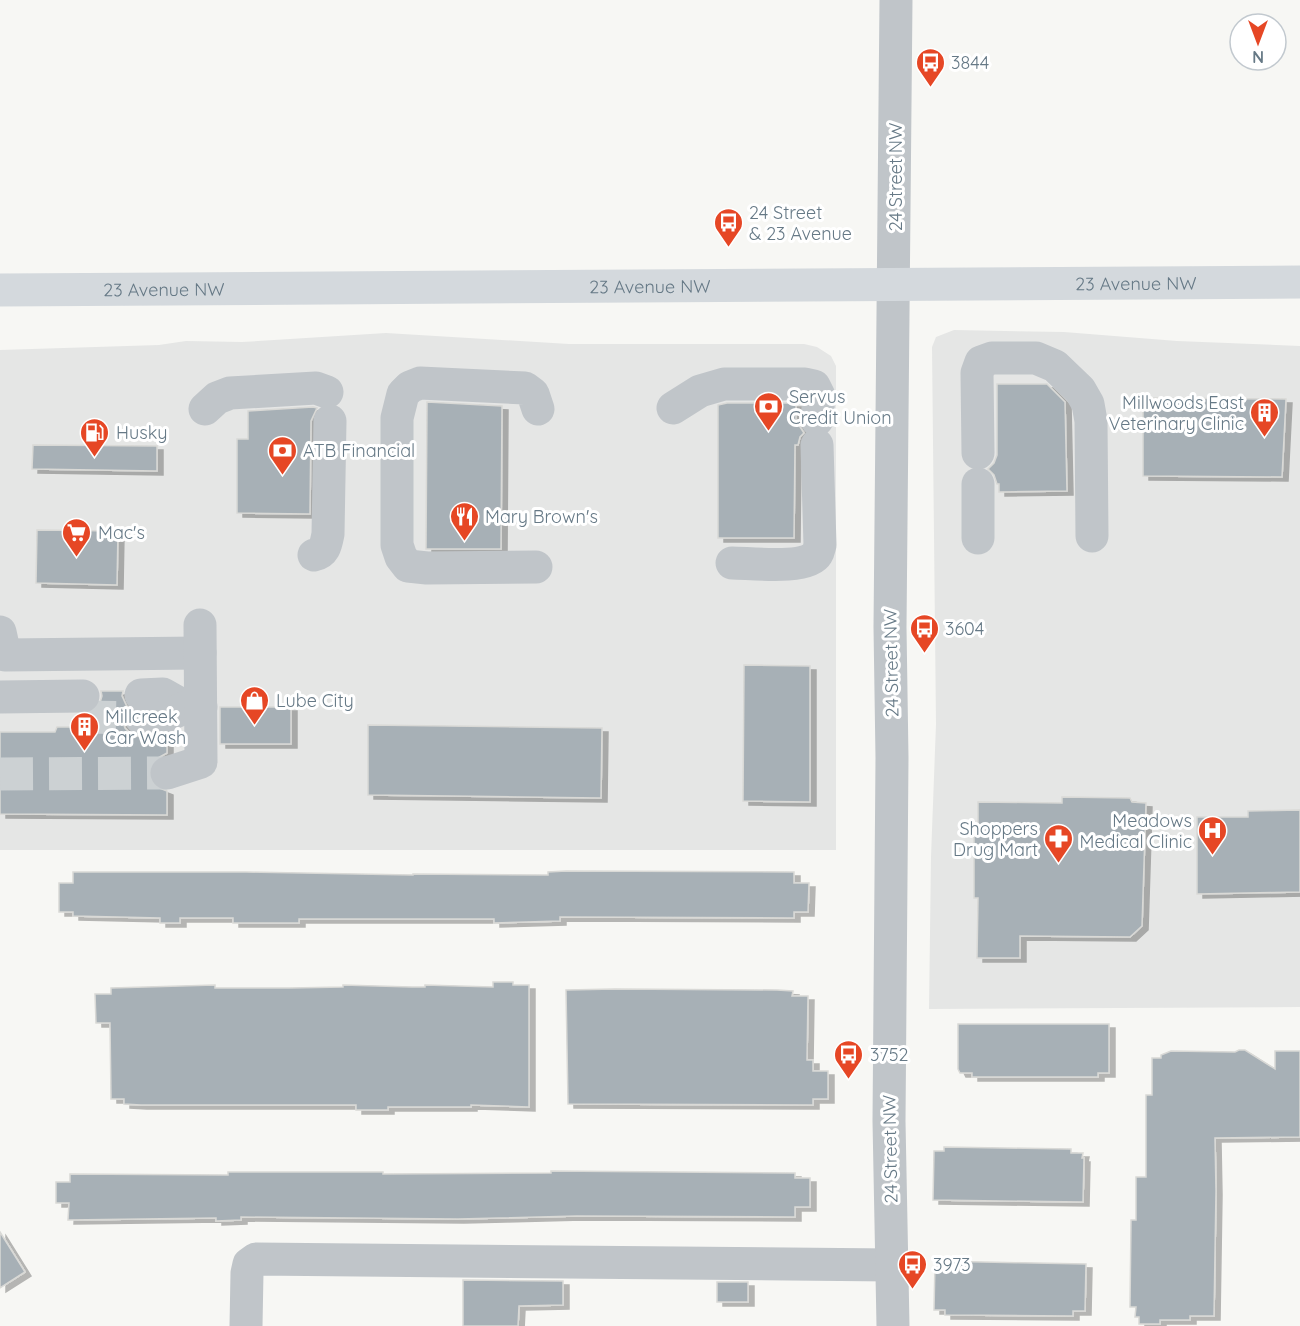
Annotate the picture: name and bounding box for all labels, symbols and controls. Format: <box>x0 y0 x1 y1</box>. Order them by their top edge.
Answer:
north arrow <box>1228 12 1288 72</box>
bus stop icon: 3844 <box>914 46 946 88</box>
text: N <box>1252 47 1264 67</box>
place label: 3844 <box>951 51 989 74</box>
street label: 24 Street NW <box>884 123 907 231</box>
place label: 24 Street & 23 Avenue <box>749 201 852 245</box>
bus stop icon: 24 Street & 23 Avenue <box>712 206 744 248</box>
street label: 23 Avenue NW <box>1075 271 1197 295</box>
street label: 23 Avenue NW <box>589 274 711 298</box>
street label: 23 Avenue NW <box>103 277 225 301</box>
place label: Servus Credit Union <box>789 385 892 429</box>
bank icon: Servus Credit Union <box>752 390 784 432</box>
place label: Millwoods East Veterinary Clinic <box>1109 391 1244 435</box>
building icon: Millwoods East Veterinary Clinic <box>1249 396 1281 438</box>
fuel station icon: Husky <box>79 416 111 458</box>
place label: Husky <box>116 421 168 444</box>
bank icon: ATB Financial <box>266 434 298 476</box>
place label: ATB Financial <box>303 439 415 462</box>
restaurant icon: Mary Brown's <box>448 500 480 542</box>
place label: Mary Brown's <box>485 505 598 528</box>
supermarket icon: Mac's <box>61 516 93 558</box>
place label: Mac's <box>98 521 145 544</box>
street label: 24 Street NW <box>879 608 903 718</box>
bus stop icon: 3604 <box>908 612 940 654</box>
place label: 3604 <box>945 617 984 640</box>
shop icon: Lube City <box>239 684 271 726</box>
place label: Lube City <box>276 689 354 712</box>
place label: Millcreek Car Wash <box>105 705 186 749</box>
building icon: Millcreek Car Wash <box>68 710 100 752</box>
place label: Meadows Medical Clinic <box>1080 809 1192 853</box>
hospital icon: Meadows Medical Clinic <box>1197 814 1229 856</box>
place label: Shoppers Drug Mart <box>953 817 1038 861</box>
pharmacy icon: Shoppers Drug Mart <box>1043 822 1075 864</box>
bus stop icon: 3752 <box>833 1038 865 1080</box>
place label: 3752 <box>870 1043 908 1066</box>
street label: 24 Street NW <box>878 1094 902 1204</box>
bus stop icon: 3973 <box>896 1248 928 1290</box>
place label: 3973 <box>933 1253 971 1276</box>

